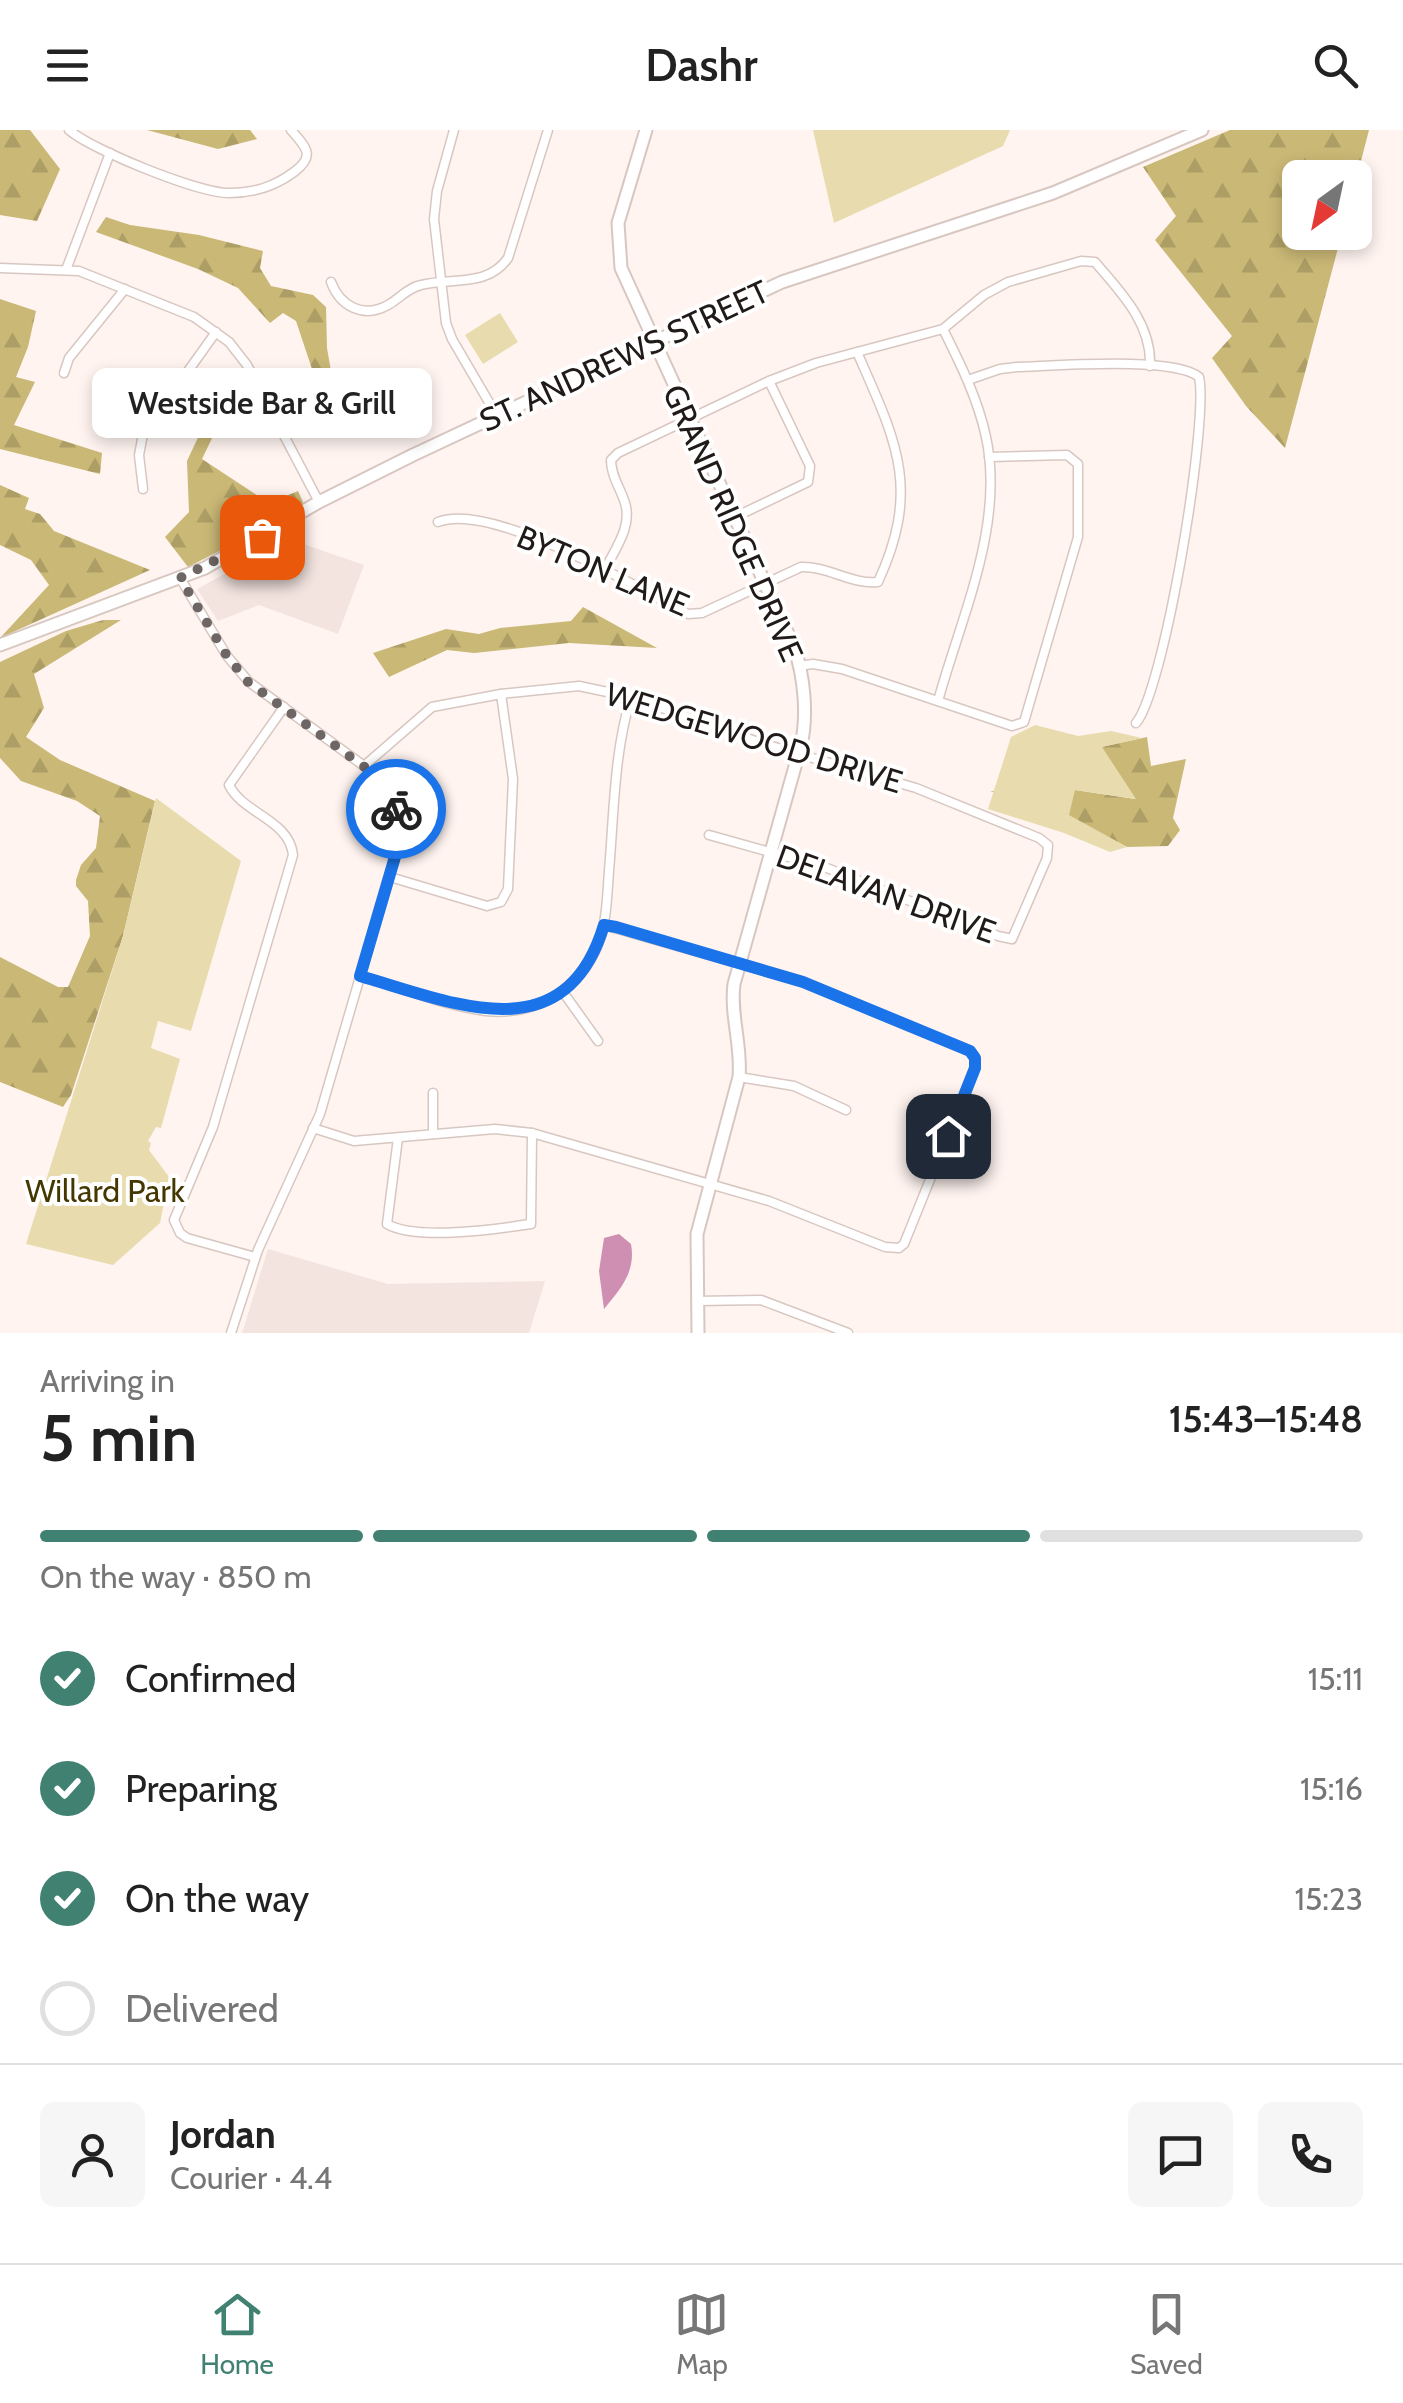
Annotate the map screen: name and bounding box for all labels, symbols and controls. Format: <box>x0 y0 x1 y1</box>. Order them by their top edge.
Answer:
icon: menu <box>40 38 95 93</box>
text: Dashr <box>645 38 758 92</box>
icon: search <box>1308 38 1363 93</box>
north arrow <box>1282 160 1372 250</box>
map controls <box>1282 160 1372 250</box>
street label: ST. ANDREWS STREET <box>473 271 775 440</box>
callout: Westside Bar & Grill <box>92 367 432 437</box>
street label: GRAND RIDGE DRIVE <box>655 378 812 667</box>
text: Westside Bar & Grill <box>128 383 396 422</box>
pin <box>220 495 305 580</box>
icon: bag <box>235 510 290 565</box>
street label: BYTON LANE <box>511 517 695 624</box>
street label: WEDGEWOOD DRIVE <box>601 674 907 801</box>
courier <box>346 759 446 859</box>
icon: bike <box>369 782 424 837</box>
street label: DELAVAN DRIVE <box>771 836 1001 951</box>
pin <box>906 1094 991 1179</box>
icon: home <box>921 1109 976 1164</box>
park label: Willard Park <box>25 1171 186 1210</box>
text: Arriving in <box>40 1361 175 1400</box>
text: 15:43–15:48 <box>1169 1395 1363 1442</box>
text: 5 min <box>40 1398 197 1477</box>
text: On the way · 850 m <box>40 1557 312 1596</box>
icon: check <box>40 1651 95 1706</box>
text: Confirmed <box>125 1655 296 1702</box>
text: 15:11 <box>1308 1659 1363 1698</box>
icon: check <box>40 1761 95 1816</box>
text: Preparing <box>125 1765 277 1812</box>
text: 15:16 <box>1300 1769 1363 1808</box>
icon: check <box>40 1871 95 1926</box>
text: On the way <box>125 1875 309 1922</box>
text: 15:23 <box>1295 1879 1363 1918</box>
text: Delivered <box>125 1985 279 2032</box>
button: person <box>40 2102 145 2207</box>
button: chat <box>1128 2102 1233 2207</box>
button: phone <box>1258 2102 1363 2207</box>
text: Jordan <box>170 2111 276 2158</box>
text: Courier · 4.4 <box>170 2158 332 2197</box>
tab: Home <box>200 2287 274 2381</box>
tab: Map <box>674 2287 729 2381</box>
tab: Saved <box>1130 2287 1203 2381</box>

